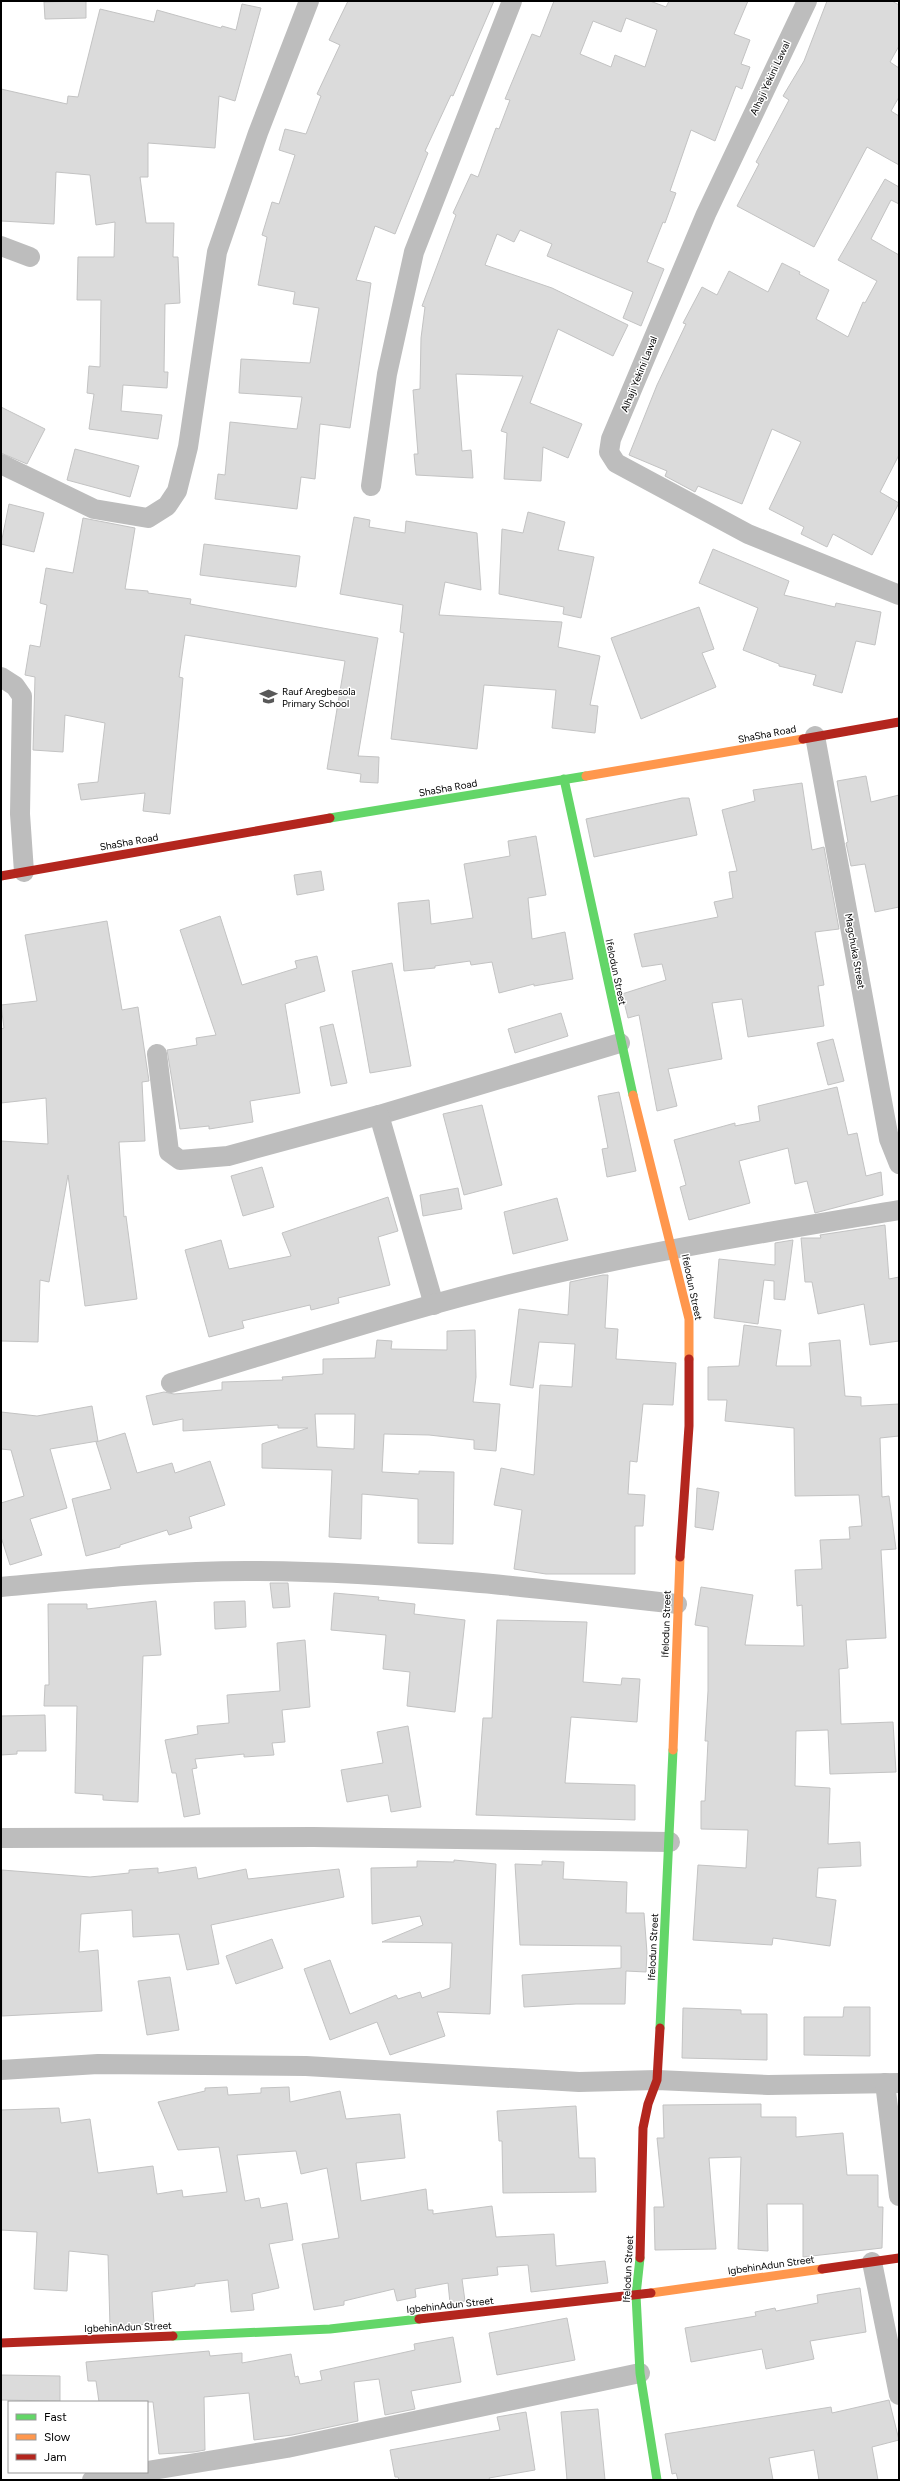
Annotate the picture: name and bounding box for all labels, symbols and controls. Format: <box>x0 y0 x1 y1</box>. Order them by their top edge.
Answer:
street label: Alhaji Yekini Lawal <box>747 39 793 117</box>
street label: Alhaji Yekini Lawal <box>618 334 660 414</box>
place label: Rauf Aregbesola Primary School <box>282 685 356 710</box>
school or university icon: Rauf Aregbesola Primary School <box>259 687 279 707</box>
street label: ShaSha Road <box>737 722 797 746</box>
street label: ShaSha Road <box>418 776 478 800</box>
street label: ShaSha Road <box>99 830 159 854</box>
street label: Magchuka Street <box>842 912 868 990</box>
street label: Ifelodun Street <box>603 938 629 1006</box>
street label: Ifelodun Street <box>679 1253 705 1321</box>
street label: Ifelodun Street <box>658 1590 674 1658</box>
street label: Ifelodun Street <box>645 1913 661 1981</box>
street label: Ifelodun Street <box>620 2235 636 2303</box>
street label: IgbehinAdun Street <box>727 2252 815 2278</box>
street label: IgbehinAdun Street <box>406 2294 494 2316</box>
street label: IgbehinAdun Street <box>84 2319 172 2335</box>
legend <box>8 2401 148 2473</box>
text: Fast <box>44 2410 67 2424</box>
text: Slow <box>44 2430 71 2444</box>
text: Jam <box>44 2450 67 2464</box>

